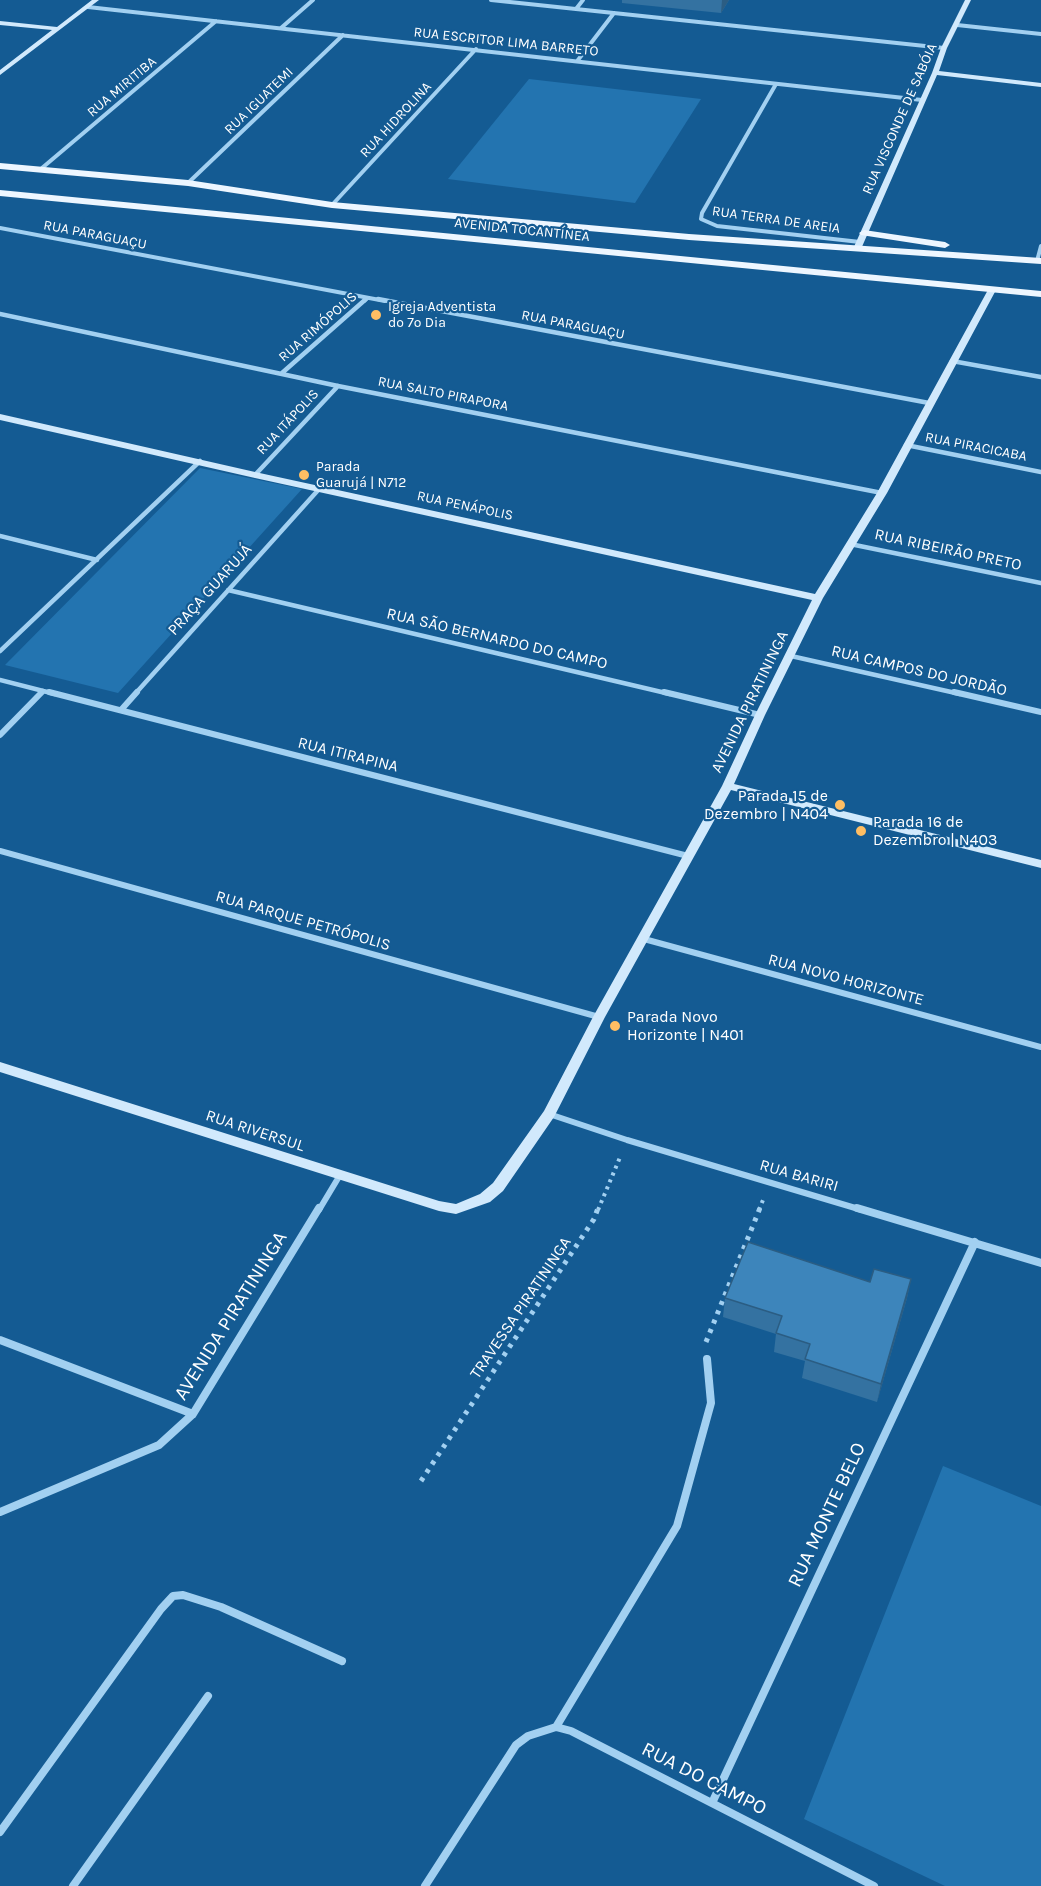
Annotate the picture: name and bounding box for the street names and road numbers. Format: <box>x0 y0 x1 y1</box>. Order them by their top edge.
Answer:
street label: RUA ESCRITOR LIMA BARRETO <box>413 24 599 60</box>
street label: RUA VISCONDE DE SABÓIA <box>859 41 941 197</box>
street label: RUA MIRITIBA <box>84 53 160 121</box>
street label: RUA IGUATEMI <box>221 64 297 138</box>
street label: RUA HIDROLINA <box>357 79 435 161</box>
street label: RUA TERRA DE AREIA <box>711 203 841 237</box>
street label: AVENIDA TOCANTÍNEA <box>453 215 591 245</box>
street label: RUA PARAGUAÇU <box>42 217 148 253</box>
street label: RUA RIMÓPOLIS <box>275 288 361 366</box>
street label: RUA PARAGUAÇU <box>520 307 626 343</box>
street label: RUA SALTO PIRAPORA <box>376 373 510 415</box>
street label: RUA ITÁPOLIS <box>253 386 323 458</box>
street label: RUA PIRACICABA <box>924 429 1028 465</box>
street label: RUA PENÁPOLIS <box>415 488 515 524</box>
street label: RUA RIBEIRÃO PRETO <box>873 525 1023 575</box>
street label: PRAÇA GUARUJÁ <box>164 540 256 640</box>
street label: RUA SÃO BERNARDO DO CAMPO <box>385 604 609 674</box>
street label: AVENIDA PIRATININGA <box>707 628 793 776</box>
street label: RUA CAMPOS DO JORDÃO <box>829 641 1009 701</box>
street label: RUA ITIRAPINA <box>296 733 400 777</box>
street label: RUA PARQUE PETRÓPOLIS <box>213 887 393 955</box>
street label: RUA NOVO HORIZONTE <box>766 950 926 1010</box>
street label: RUA RIVERSUL <box>203 1106 307 1156</box>
street label: RUA BARIRI <box>757 1156 841 1196</box>
street label: AVENIDA PIRATININGA <box>169 1227 293 1405</box>
street label: TRAVESSA PIRATININGA <box>466 1233 576 1383</box>
street label: RUA MONTE BELO <box>783 1439 871 1591</box>
street label: RUA DO CAMPO <box>637 1737 771 1821</box>

